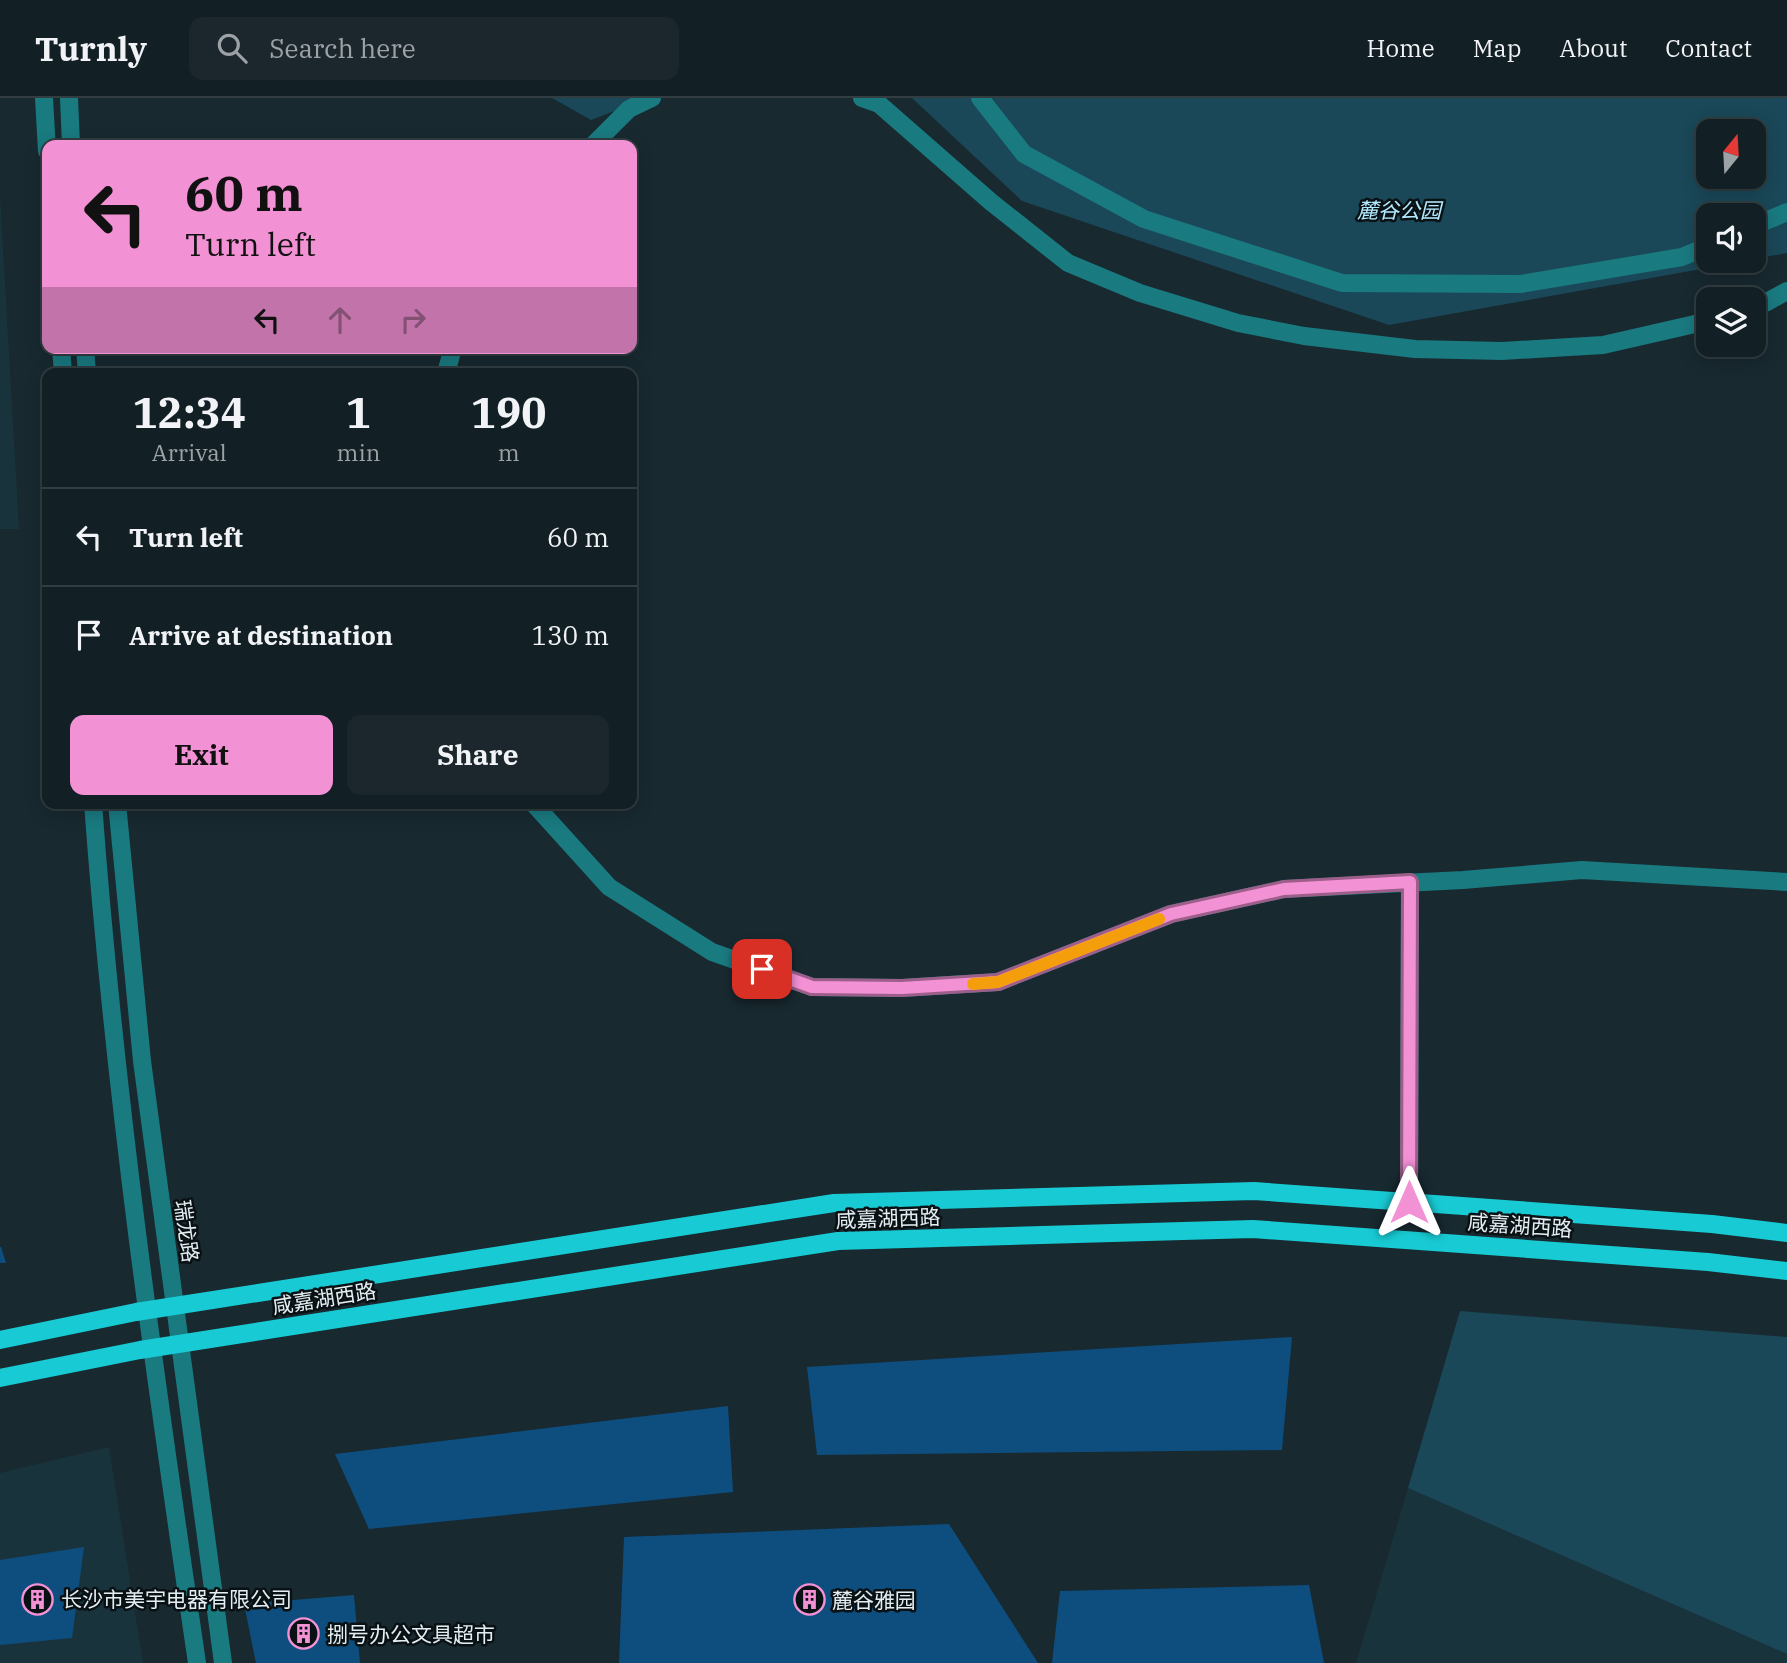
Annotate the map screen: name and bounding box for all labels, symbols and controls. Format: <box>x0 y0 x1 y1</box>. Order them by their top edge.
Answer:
search box <box>189 17 679 80</box>
text: Turnly <box>35 27 147 70</box>
icon: search <box>213 29 251 67</box>
text: Search here <box>269 31 416 65</box>
text: Home <box>1367 32 1435 64</box>
text: Map <box>1473 32 1521 64</box>
text: About <box>1559 32 1627 64</box>
text: Contact <box>1665 32 1752 64</box>
north arrow <box>1696 119 1766 189</box>
map controls <box>1696 119 1766 357</box>
text: 60 m <box>185 161 303 224</box>
icon: left <box>70 168 161 259</box>
park label: 麓谷公园 <box>1357 196 1444 224</box>
button: sound <box>1696 203 1766 273</box>
text: Turn left <box>185 223 316 265</box>
button: layers <box>1696 287 1766 357</box>
icon: left <box>248 301 286 339</box>
icon: ahead <box>321 301 359 339</box>
icon: right <box>394 301 432 339</box>
text: 12:34 <box>132 385 246 440</box>
text: 1 <box>346 385 371 440</box>
text: 190 <box>471 385 546 440</box>
text: Arrival <box>152 437 227 467</box>
text: min <box>337 437 380 467</box>
text: m <box>498 437 520 467</box>
icon: left <box>70 518 108 556</box>
text: Turn left <box>129 520 243 554</box>
text: 60 m <box>547 520 609 554</box>
icon: arrive <box>70 616 108 654</box>
text: Arrive at destination <box>129 618 393 652</box>
text: 130 m <box>531 618 609 652</box>
button: Exit <box>70 715 333 795</box>
button: Share <box>347 715 609 795</box>
pin <box>732 939 792 999</box>
icon: arrive <box>743 950 781 988</box>
position arrow <box>1372 1165 1446 1239</box>
street label: 瑞龙路 <box>169 1198 205 1264</box>
street label: 咸嘉湖西路 <box>835 1202 941 1234</box>
street label: 咸嘉湖西路 <box>1467 1207 1573 1243</box>
street label: 咸嘉湖西路 <box>270 1276 378 1320</box>
building icon: 长沙市美宇电器有限公司 <box>21 1582 55 1616</box>
building icon: 麓谷雅园 <box>792 1583 826 1617</box>
place label: 长沙市美宇电器有限公司 <box>61 1585 292 1613</box>
place label: 麓谷雅园 <box>832 1586 916 1614</box>
building icon: 捌号办公文具超市 <box>287 1617 321 1651</box>
place label: 捌号办公文具超市 <box>327 1620 495 1648</box>

